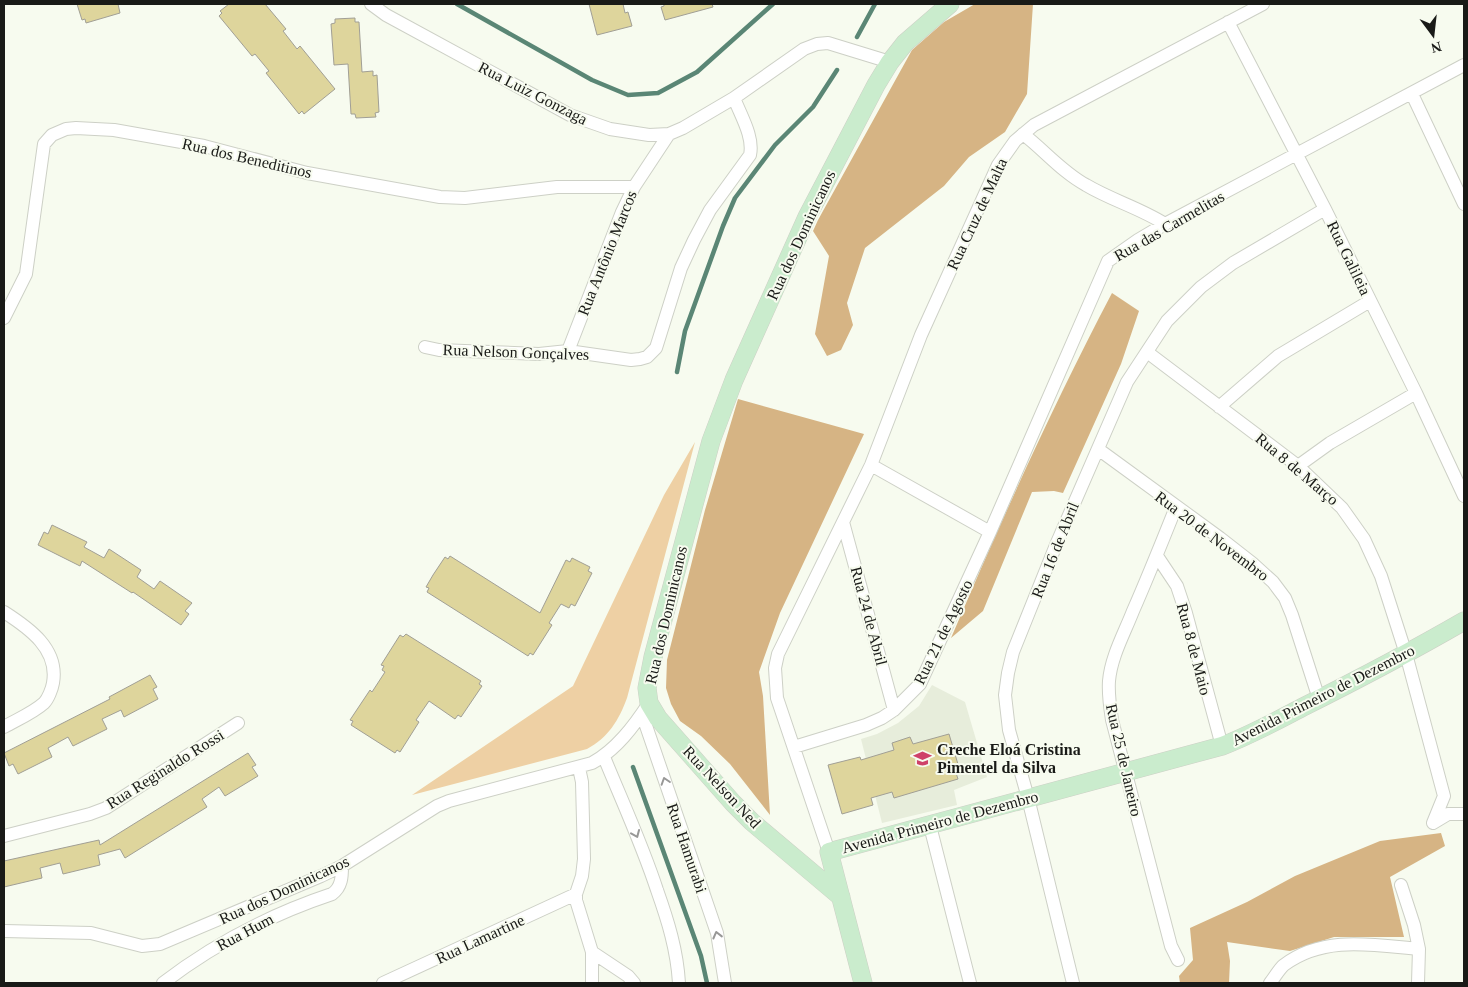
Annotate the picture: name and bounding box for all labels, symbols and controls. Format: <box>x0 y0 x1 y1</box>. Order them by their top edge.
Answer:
north arrow <box>1408 10 1458 60</box>
text: N <box>1429 39 1443 56</box>
street label: Rua Luiz Gonzaga <box>475 58 590 129</box>
street label: Rua dos Beneditinos <box>181 135 313 181</box>
street label: Rua Cruz de Malta <box>944 155 1010 273</box>
street label: Rua dos Dominicanos <box>763 167 839 303</box>
street label: Rua Antônio Marcos <box>574 188 640 318</box>
street label: Rua das Carmelitas <box>1111 188 1227 264</box>
street label: Rua Galileia <box>1324 218 1374 298</box>
street label: Rua Nelson Gonçalves <box>442 341 590 364</box>
street label: Rua 8 de Março <box>1252 430 1342 509</box>
street label: Rua 20 de Novembro <box>1152 488 1272 584</box>
street label: Rua 16 de Abril <box>1028 499 1082 600</box>
street label: Rua dos Dominicanos <box>642 544 690 686</box>
street label: Rua 24 de Abril <box>848 565 891 668</box>
street label: Rua 21 de Agosto <box>910 577 977 687</box>
street label: Rua 8 de Maio <box>1174 601 1214 697</box>
street label: Avenida Primeiro de Dezembro <box>1229 641 1417 749</box>
street label: Rua 25 de Janeiro <box>1103 702 1145 818</box>
street label: Rua Reginaldo Rossi <box>103 726 228 813</box>
place label: Creche Eloá Cristina Pimentel da Silva <box>937 741 1081 776</box>
street label: Rua Nelson Ned <box>680 743 764 831</box>
school or university icon: Creche Eloá Cristina Pimentel da Silva <box>913 748 933 768</box>
one-way arrow <box>661 778 671 786</box>
street label: Avenida Primeiro de Dezembro <box>840 788 1040 856</box>
street label: Rua Hamurabi <box>664 801 710 896</box>
one-way arrow <box>630 829 640 838</box>
street label: Rua dos Dominicanos <box>216 852 352 928</box>
street label: Rua Hum <box>214 910 277 954</box>
street label: Rua Lamartine <box>433 911 527 967</box>
one-way arrow <box>712 931 723 940</box>

